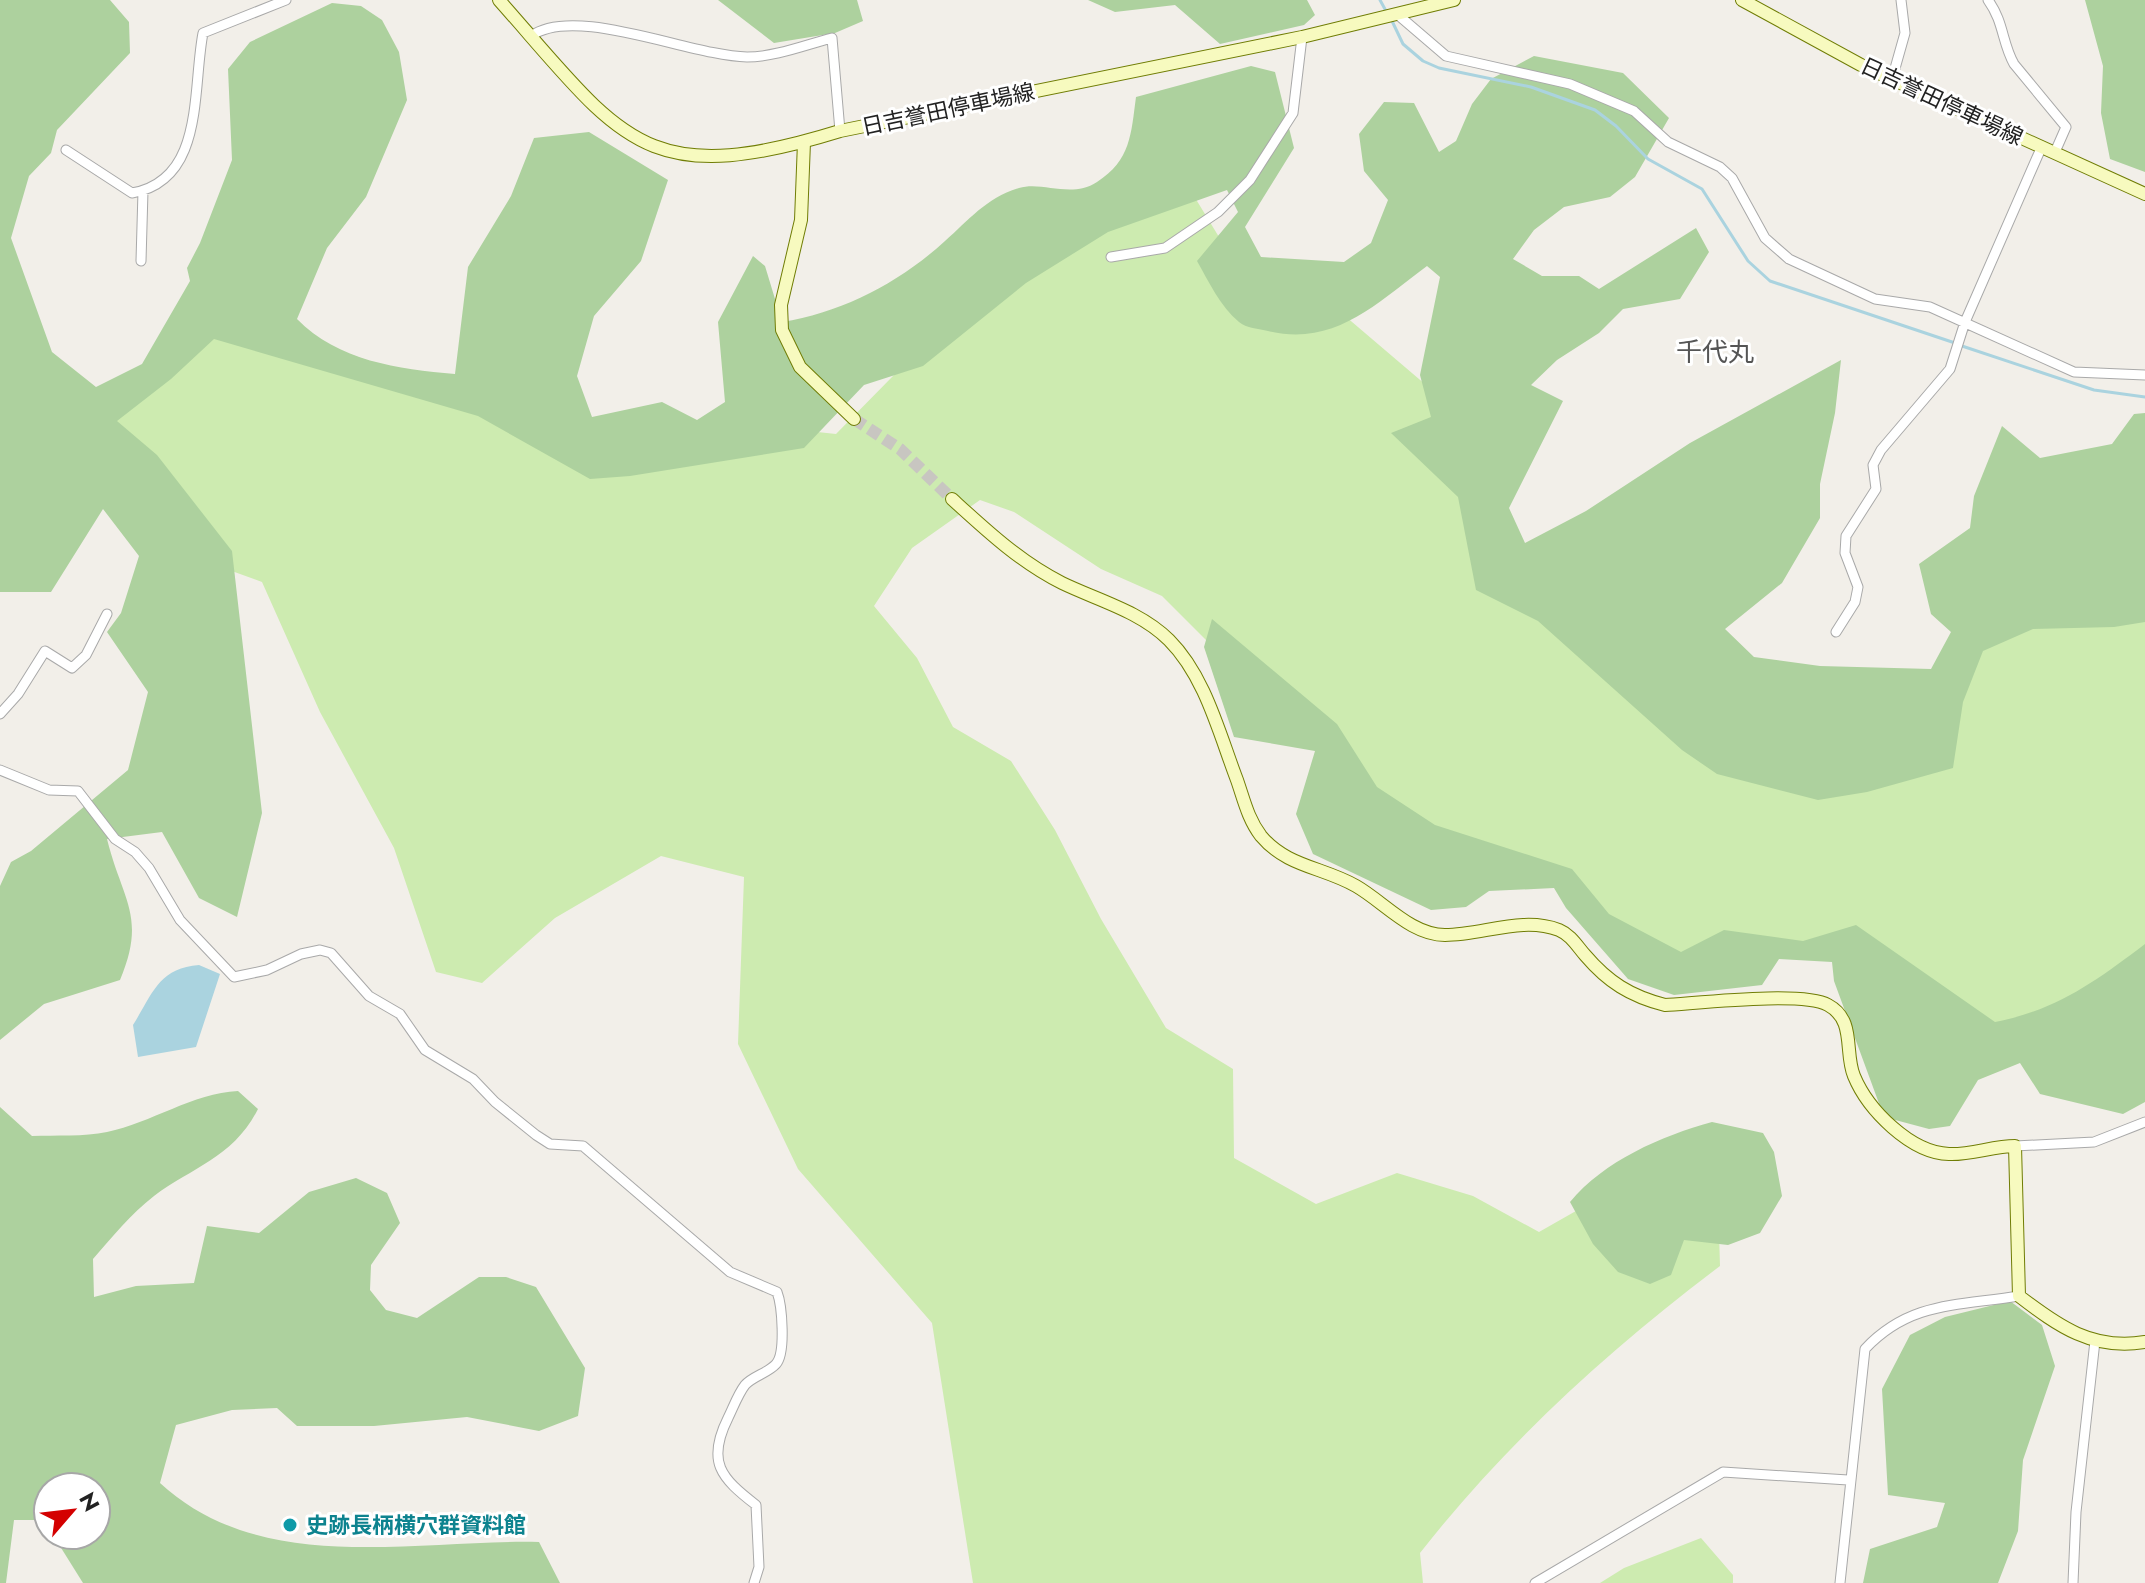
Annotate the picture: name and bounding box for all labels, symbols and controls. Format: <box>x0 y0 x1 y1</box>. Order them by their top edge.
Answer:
street label: 日吉誉田停車場線 <box>1855 49 2029 153</box>
street label: 日吉誉田停車場線 <box>859 75 1037 143</box>
district label: 千代丸 <box>1676 333 1754 371</box>
north arrow <box>32 1471 112 1551</box>
text: N <box>71 1486 108 1517</box>
place label: 史跡長柄横穴群資料館 <box>306 1509 526 1541</box>
marker: 史跡長柄横穴群資料館 <box>281 1516 299 1534</box>

